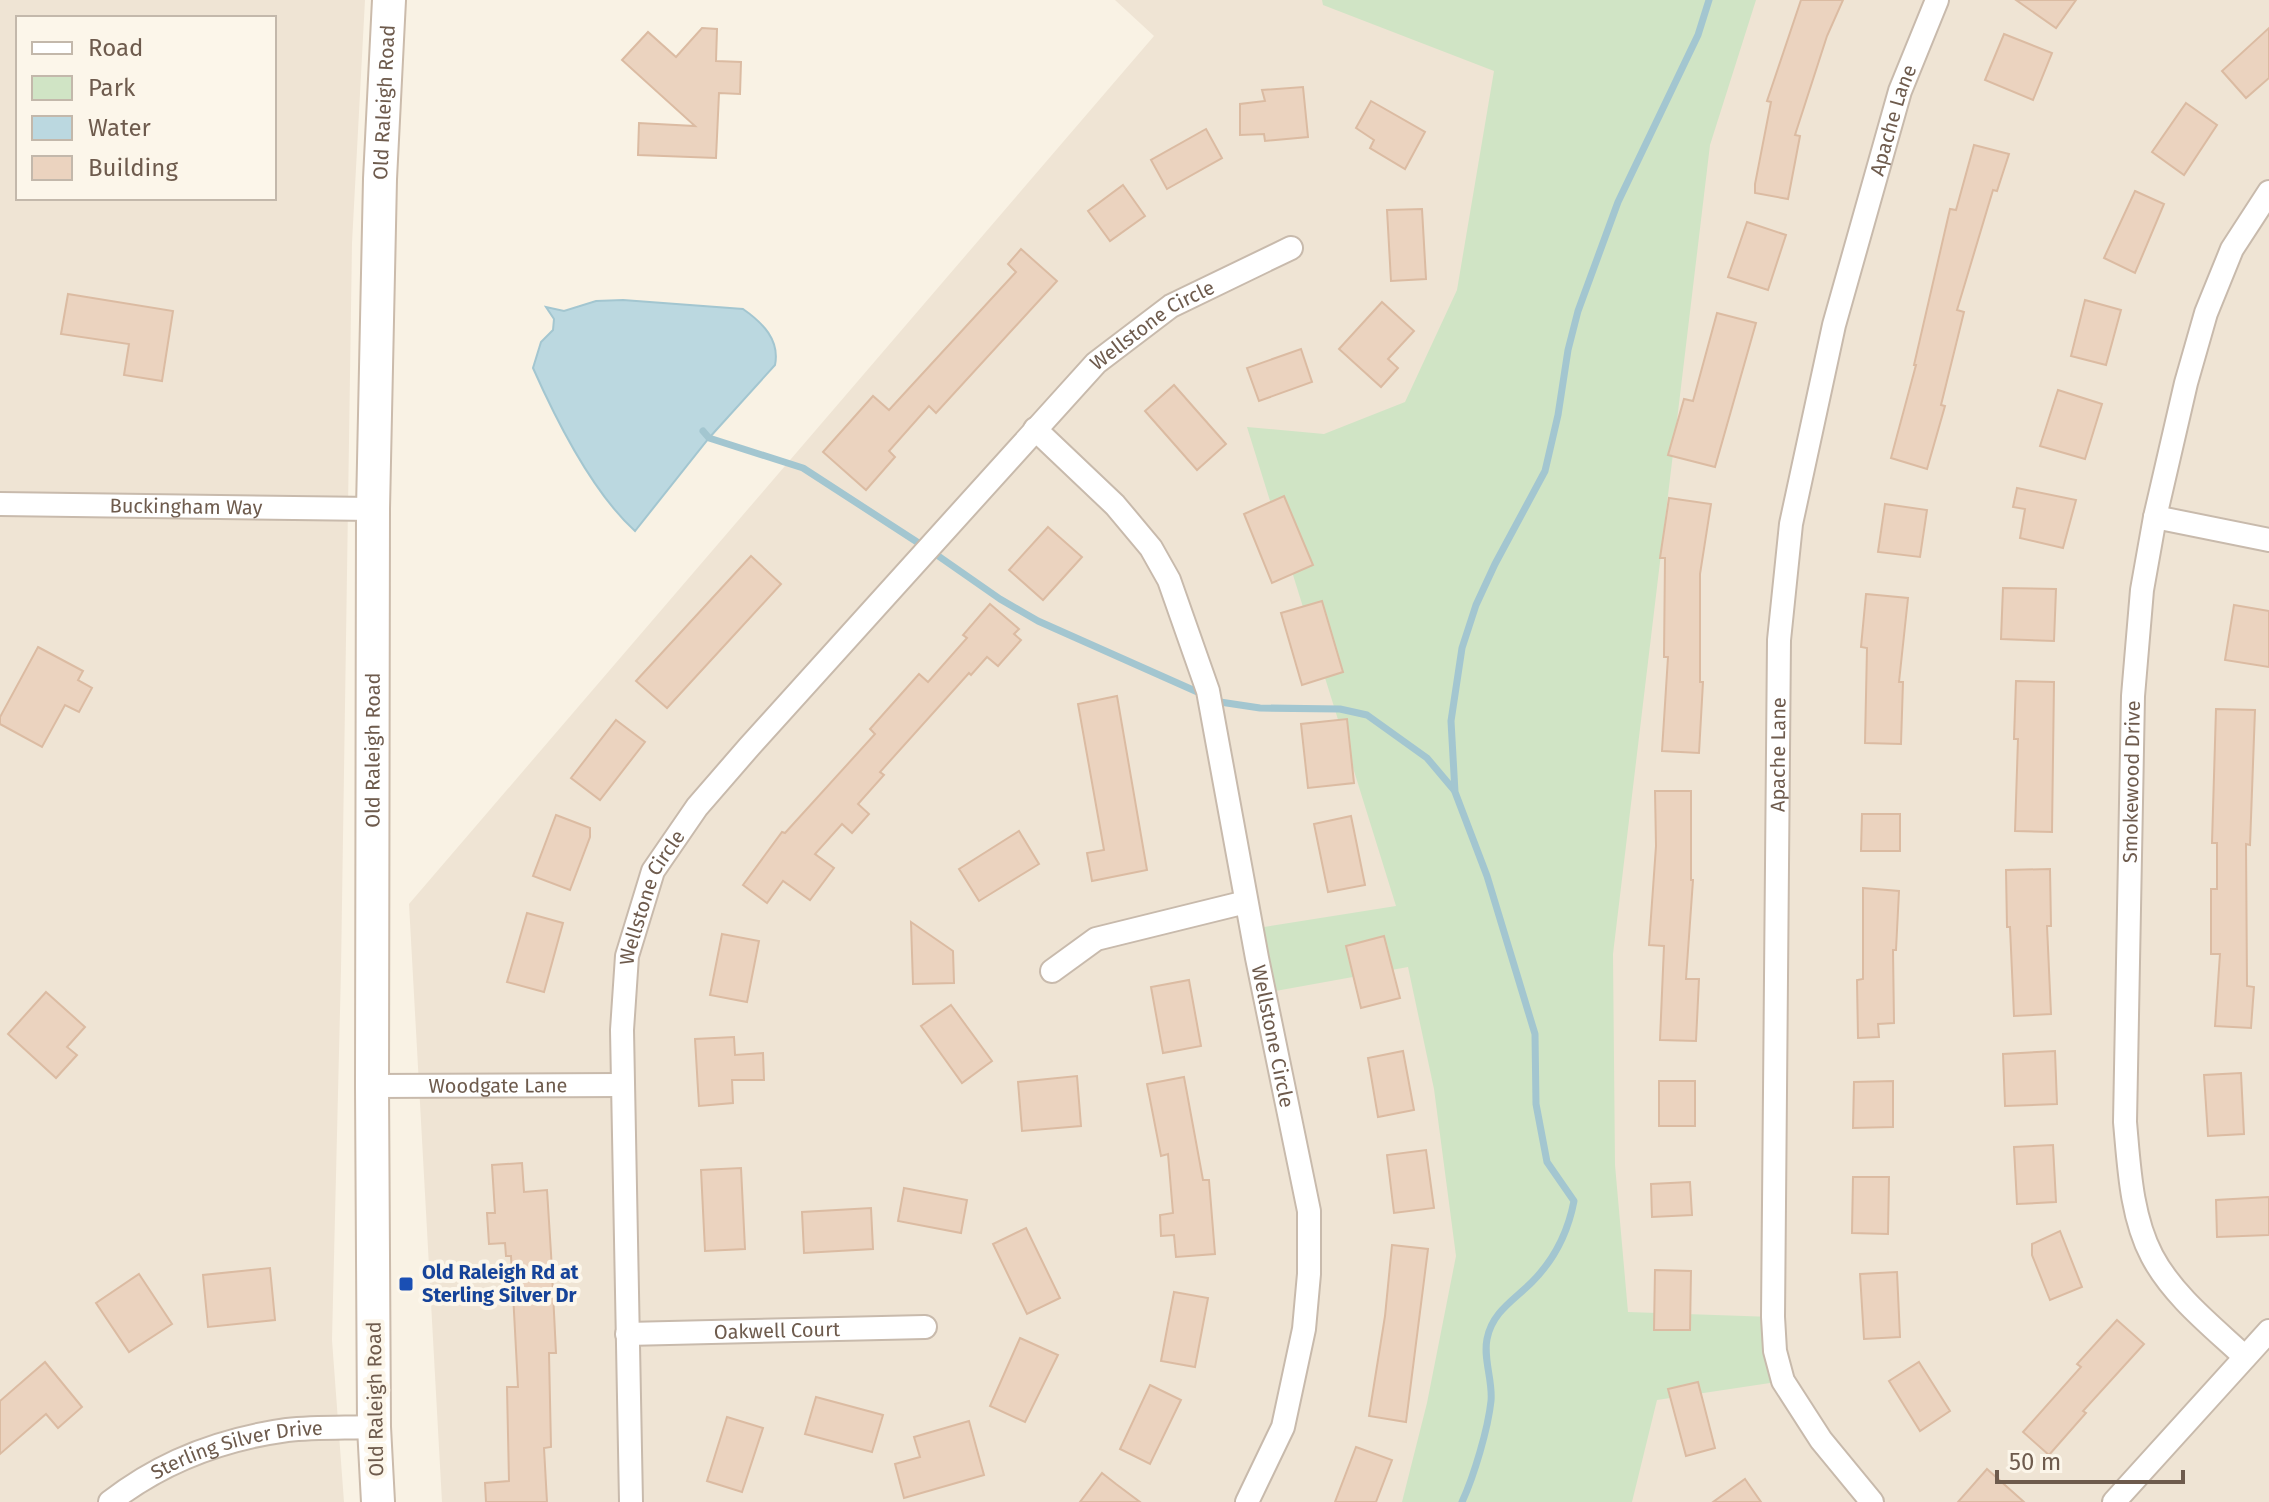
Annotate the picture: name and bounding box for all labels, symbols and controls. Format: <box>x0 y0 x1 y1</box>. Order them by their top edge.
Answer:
legend <box>16 16 276 200</box>
street label: Old Raleigh Road <box>368 24 400 180</box>
text: Road <box>88 34 143 62</box>
street label: Apache Lane <box>1865 61 1921 178</box>
text: Park <box>88 74 136 102</box>
text: Water <box>88 114 152 142</box>
text: Building <box>88 154 178 182</box>
street label: Wellstone Circle <box>1085 275 1218 375</box>
street label: Buckingham Way <box>109 493 263 520</box>
street label: Old Raleigh Road <box>360 672 385 828</box>
street label: Apache Lane <box>1765 697 1790 812</box>
street label: Smokewood Drive <box>2118 700 2145 863</box>
street label: Wellstone Circle <box>614 825 690 966</box>
street label: Wellstone Circle <box>1247 963 1299 1110</box>
street label: Woodgate Lane <box>428 1073 568 1098</box>
place label: Old Raleigh Rd at Sterling Silver Dr <box>422 1260 579 1307</box>
marker: Old Raleigh Rd at Sterling Silver Dr <box>397 1275 415 1293</box>
street label: Oakwell Court <box>714 1317 841 1344</box>
street label: Old Raleigh Road <box>362 1321 388 1477</box>
street label: Sterling Silver Drive <box>147 1416 323 1484</box>
scale bar <box>1997 1434 2183 1484</box>
text: 50 m <box>2009 1448 2061 1476</box>

